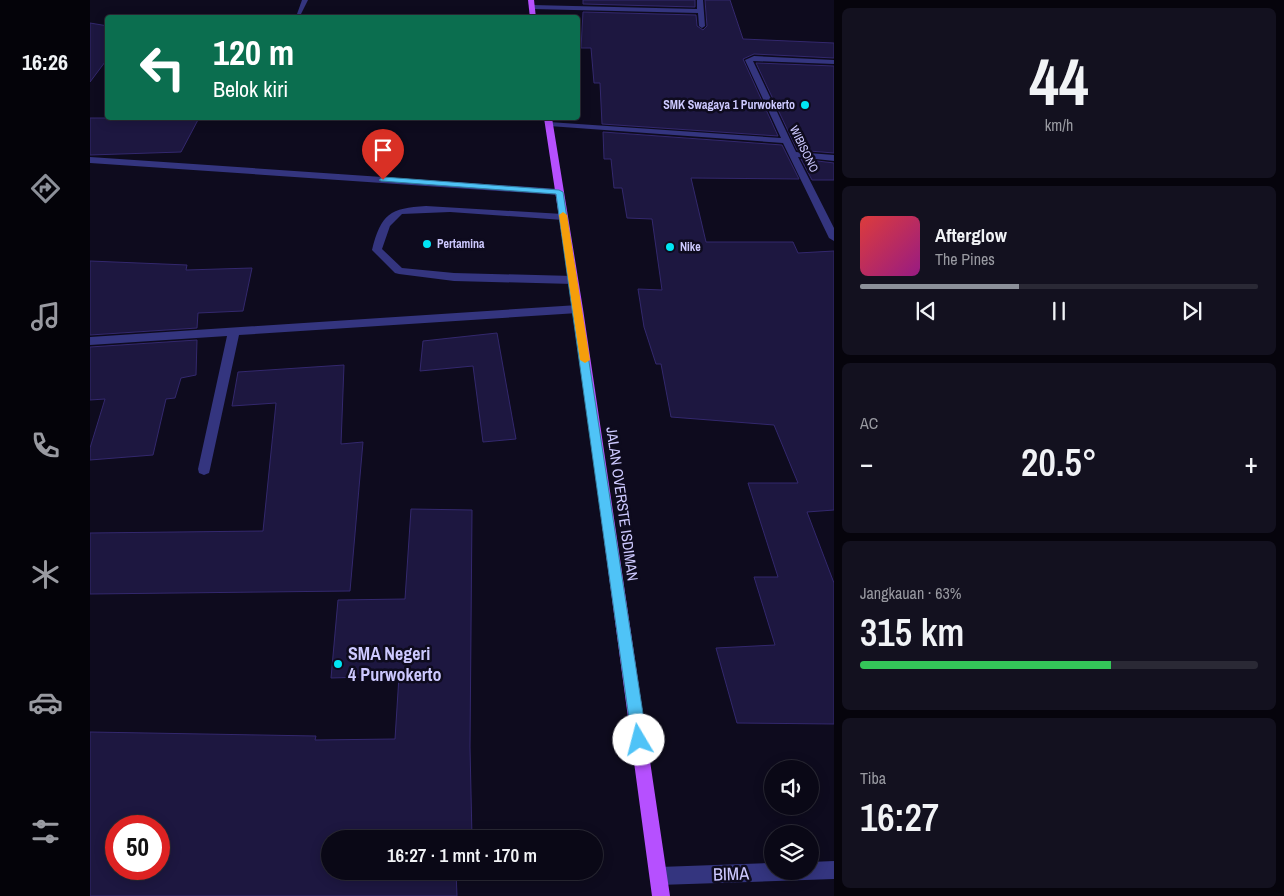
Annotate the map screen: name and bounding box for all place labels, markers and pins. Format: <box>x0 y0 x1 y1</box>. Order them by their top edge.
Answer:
place label: SMK Swagaya 1 Purwokerto <box>663 97 795 113</box>
marker: SMK Swagaya 1 Purwokerto <box>799 99 811 111</box>
pin <box>362 129 404 180</box>
place label: Pertamina <box>437 236 485 252</box>
marker: Pertamina <box>421 238 433 250</box>
place label: Nike <box>680 239 701 255</box>
marker: Nike <box>664 241 676 253</box>
place label: SMA Negeri 4 Purwokerto <box>348 641 442 687</box>
marker: SMA Negeri 4 Purwokerto <box>332 658 344 670</box>

